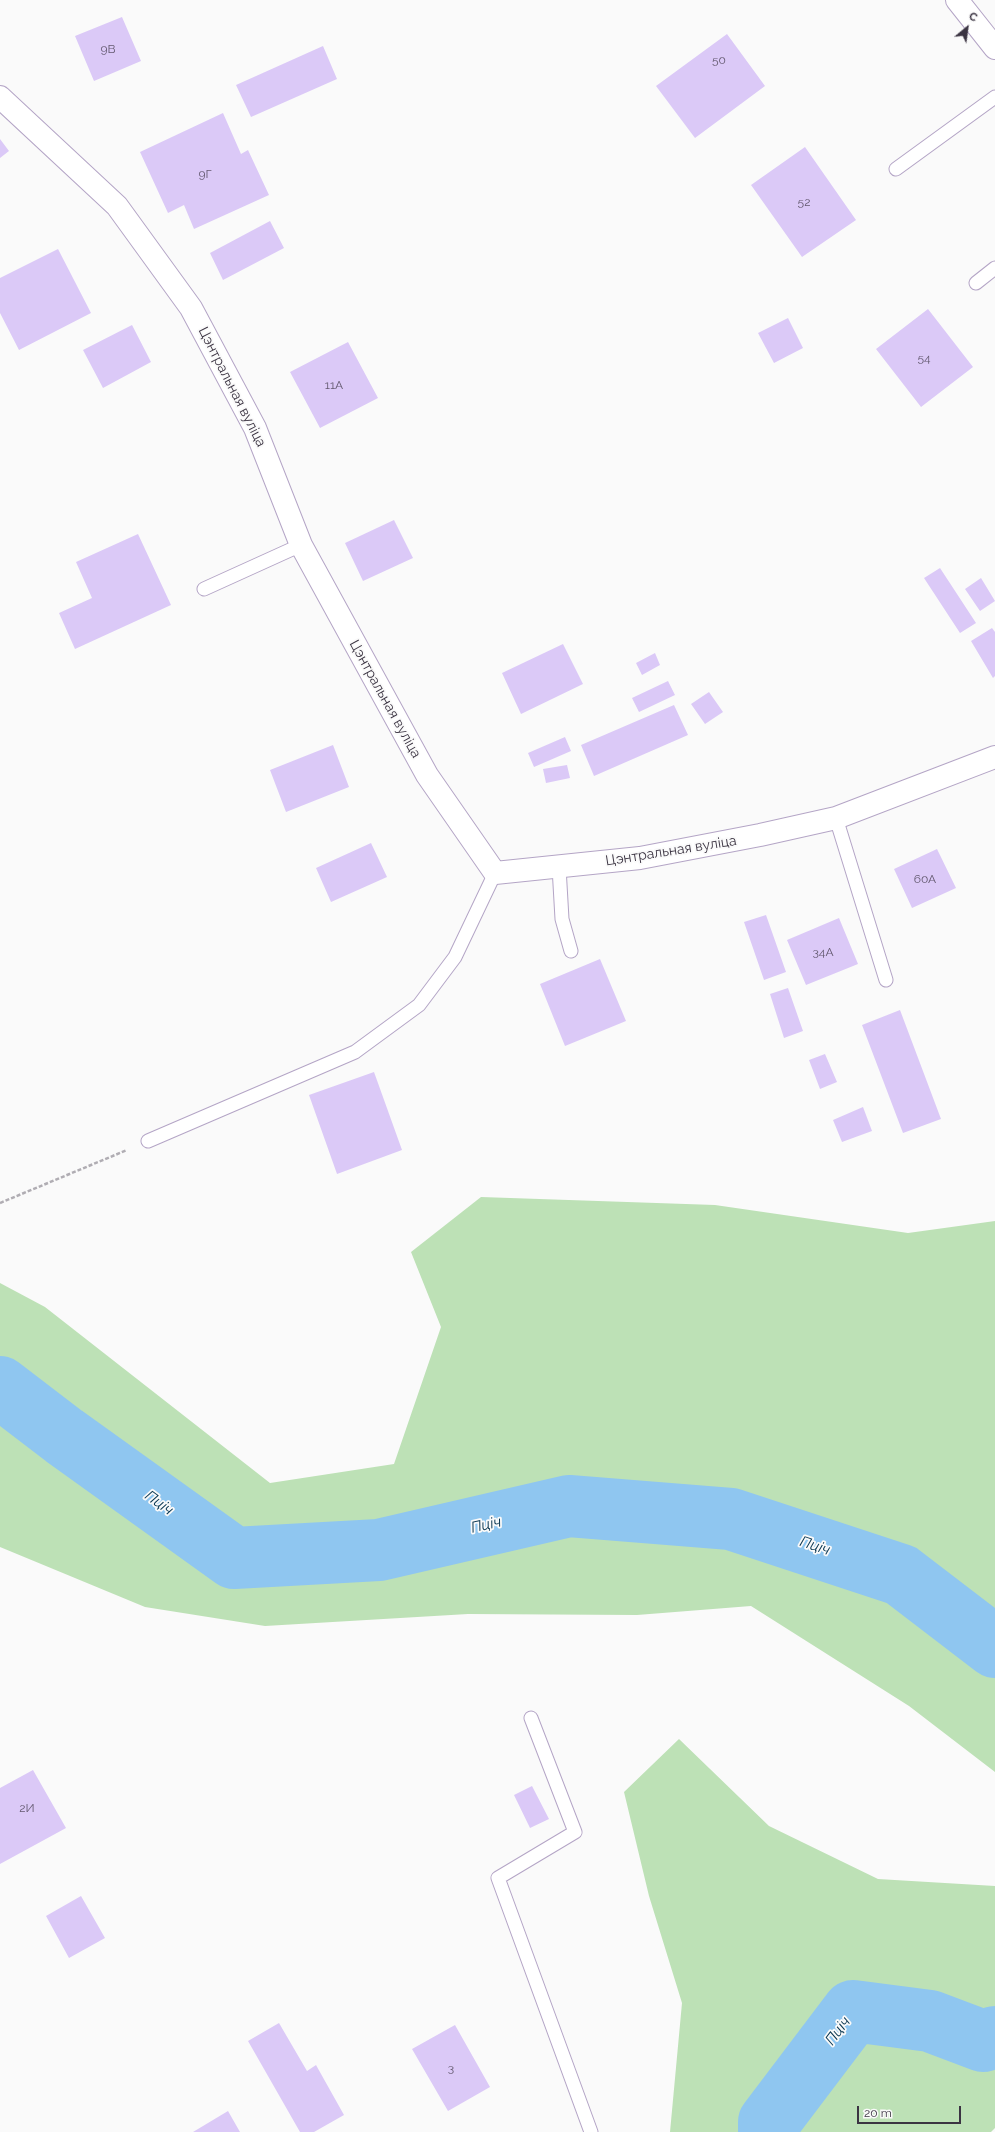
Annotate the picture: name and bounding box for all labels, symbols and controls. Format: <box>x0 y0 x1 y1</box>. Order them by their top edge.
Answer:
north arrow <box>947 8 987 48</box>
text: С <box>967 10 980 25</box>
house number: 9В <box>100 42 116 56</box>
house number: 50 <box>712 53 726 67</box>
house number: 9Г <box>198 167 212 181</box>
house number: 52 <box>798 195 810 209</box>
street label: Цэнтральная вуліца <box>194 324 270 450</box>
house number: 54 <box>917 351 931 365</box>
house number: 11А <box>325 378 343 392</box>
street label: Цэнтральная вуліца <box>346 637 424 761</box>
street label: Цэнтральная вуліца <box>604 832 738 870</box>
house number: 60А <box>914 872 936 886</box>
house number: 34А <box>812 945 834 959</box>
water label: Пціч <box>141 1487 177 1519</box>
water label: Пціч <box>469 1513 503 1537</box>
water label: Пціч <box>798 1533 832 1559</box>
house number: 2И <box>19 1801 35 1815</box>
water label: Пціч <box>822 2013 854 2049</box>
house number: 3 <box>448 2061 454 2075</box>
scale bar <box>859 2098 963 2124</box>
text: 20 m <box>864 2106 892 2120</box>

